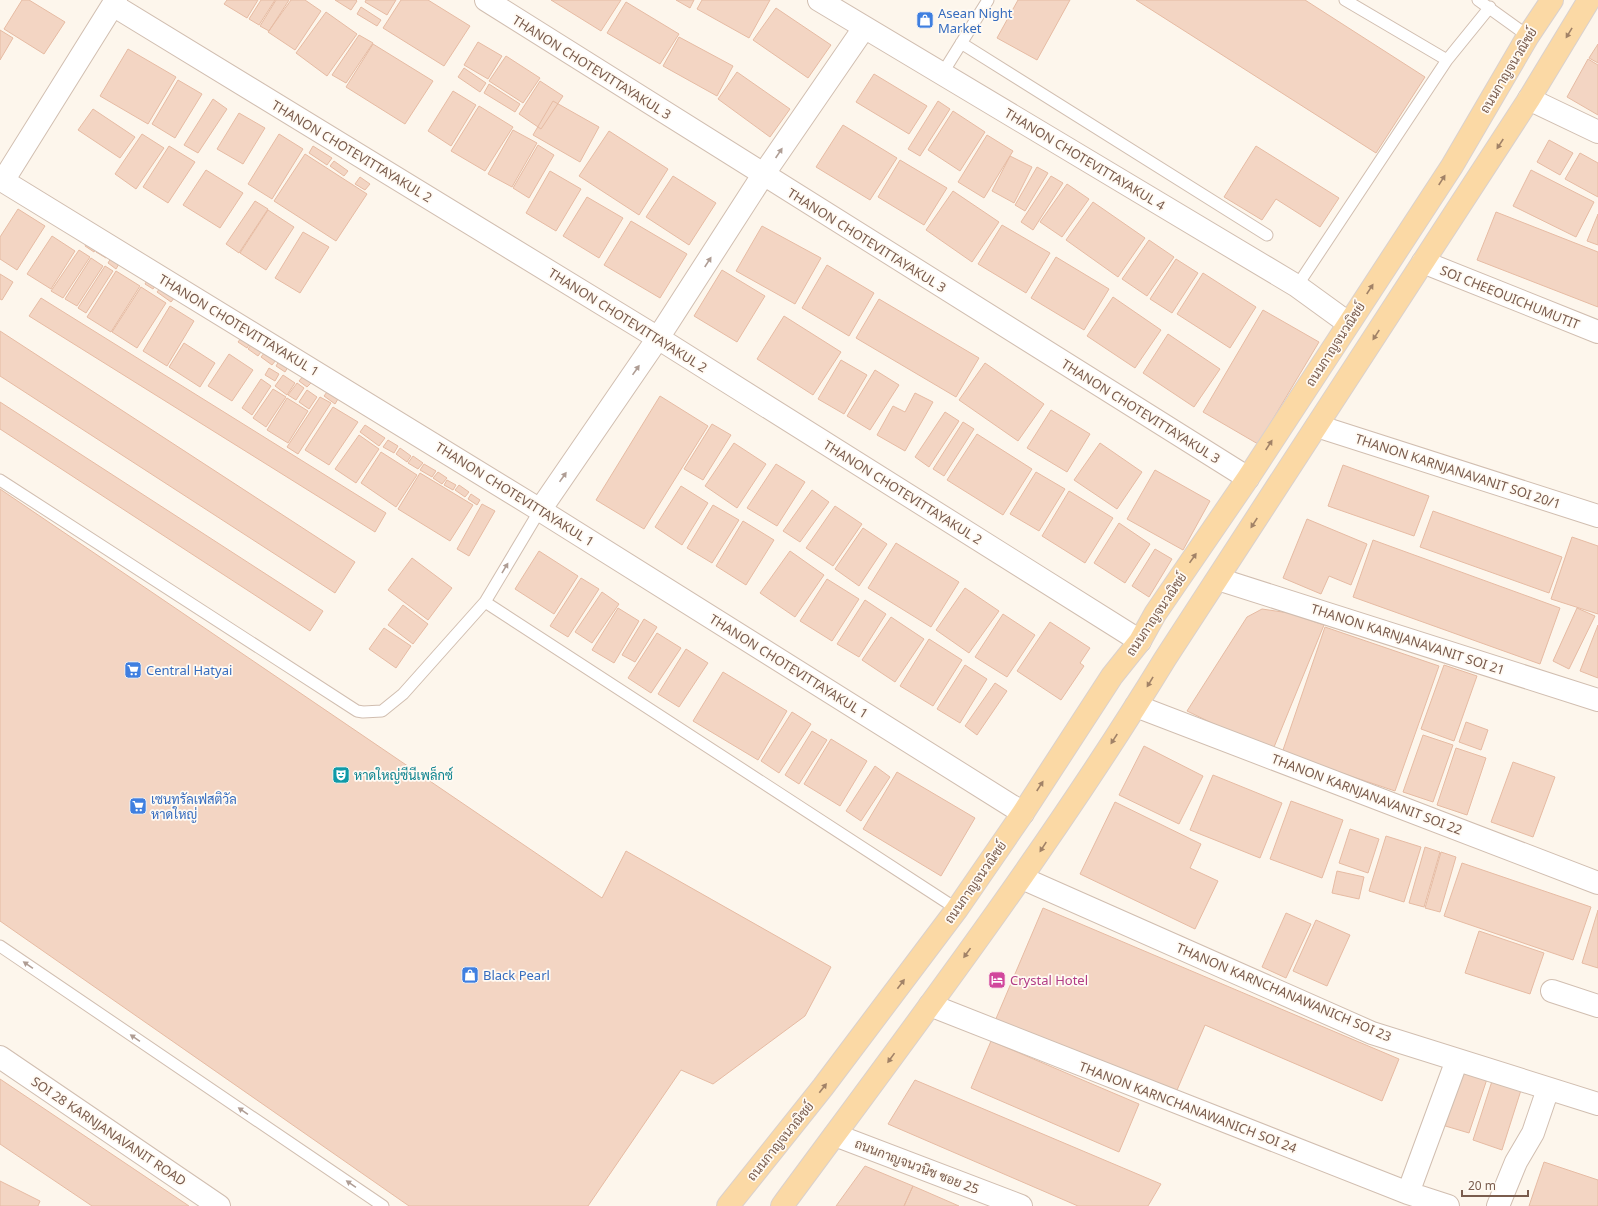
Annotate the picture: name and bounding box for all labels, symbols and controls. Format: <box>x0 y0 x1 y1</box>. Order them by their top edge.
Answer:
place label: Asean Night Market <box>938 4 1013 37</box>
shop icon: Asean Night Market <box>915 10 935 30</box>
street label: THANON CHOTEVITTAYAKUL 3 <box>509 11 675 123</box>
street label: ถนนกาญจนวณิชย์ <box>1475 24 1541 116</box>
one-way arrow <box>1565 27 1572 39</box>
street label: THANON CHOTEVITTAYAKUL 2 <box>268 96 436 206</box>
street label: THANON CHOTEVITTAYAKUL 4 <box>1001 104 1169 214</box>
one-way arrow <box>1496 138 1504 149</box>
one-way arrow <box>775 148 783 158</box>
one-way arrow <box>1438 175 1446 186</box>
street label: THANON CHOTEVITTAYAKUL 3 <box>784 184 950 296</box>
one-way arrow <box>704 256 711 268</box>
street label: SOI CHEEOUICHUMUTIT <box>1438 261 1583 334</box>
street label: THANON CHOTEVITTAYAKUL 2 <box>545 264 711 376</box>
street label: THANON CHOTEVITTAYAKUL 1 <box>155 270 323 380</box>
one-way arrow <box>1366 284 1374 294</box>
street label: ถนนกาญจนวณิชย์ <box>1301 298 1369 390</box>
one-way arrow <box>1372 330 1380 340</box>
street label: THANON CHOTEVITTAYAKUL 3 <box>1058 355 1224 467</box>
one-way arrow <box>632 365 640 376</box>
street label: THANON KARNJANAVANIT SOI 20/1 <box>1353 429 1563 513</box>
street label: THANON CHOTEVITTAYAKUL 2 <box>820 436 986 548</box>
street label: THANON CHOTEVITTAYAKUL 1 <box>432 438 598 550</box>
one-way arrow <box>1266 439 1273 451</box>
one-way arrow <box>559 472 567 483</box>
one-way arrow <box>1251 517 1258 529</box>
one-way arrow <box>1189 553 1197 564</box>
one-way arrow <box>501 563 509 573</box>
street label: ถนนกาญจนวณิชย์ <box>1121 569 1191 659</box>
street label: THANON KARNJANAVANIT SOI 21 <box>1309 599 1507 679</box>
street label: THANON CHOTEVITTAYAKUL 1 <box>706 610 872 722</box>
supermarket icon: Central Hatyai <box>123 660 143 680</box>
place label: Central Hatyai <box>146 661 232 679</box>
one-way arrow <box>1147 676 1154 688</box>
one-way arrow <box>1110 733 1118 744</box>
street label: THANON KARNJANAVANIT SOI 22 <box>1269 749 1465 839</box>
theatre icon: หาดใหญ่ซีนีเพล็กซ์ <box>331 765 351 785</box>
place label: หาดใหญ่ซีนีเพล็กซ์ <box>354 766 453 784</box>
one-way arrow <box>1037 781 1044 792</box>
place label: เซนทรัลเฟสติวัล หาดใหญ่ <box>151 790 237 823</box>
supermarket icon: เซนทรัลเฟสติวัล หาดใหญ่ <box>128 796 148 816</box>
street label: ถนนกาญจนวณิชย์ <box>940 837 1010 927</box>
one-way arrow <box>1039 842 1047 852</box>
street label: THANON KARNCHANAWANICH SOI 23 <box>1174 938 1394 1046</box>
one-way arrow <box>964 948 972 958</box>
one-way arrow <box>23 961 33 969</box>
shop icon: Black Pearl <box>460 965 480 985</box>
place label: Black Pearl <box>483 966 550 984</box>
hotel icon: Crystal Hotel <box>987 970 1007 990</box>
place label: Crystal Hotel <box>1010 971 1088 989</box>
one-way arrow <box>896 978 905 989</box>
one-way arrow <box>130 1034 141 1042</box>
one-way arrow <box>887 1053 895 1063</box>
street label: THANON KARNCHANAWANICH SOI 24 <box>1077 1057 1300 1157</box>
street label: SOI 28 KARNJANAVANIT ROAD <box>28 1072 190 1190</box>
one-way arrow <box>818 1082 827 1093</box>
street label: ถนนกาญจนวณิชย์ <box>742 1098 818 1184</box>
one-way arrow <box>238 1107 248 1115</box>
street label: ถนนกาญจนวนิช ซอย 25 <box>852 1134 982 1198</box>
scale bar <box>1462 1172 1528 1198</box>
text: 20 m <box>1468 1177 1496 1194</box>
one-way arrow <box>345 1180 356 1188</box>

